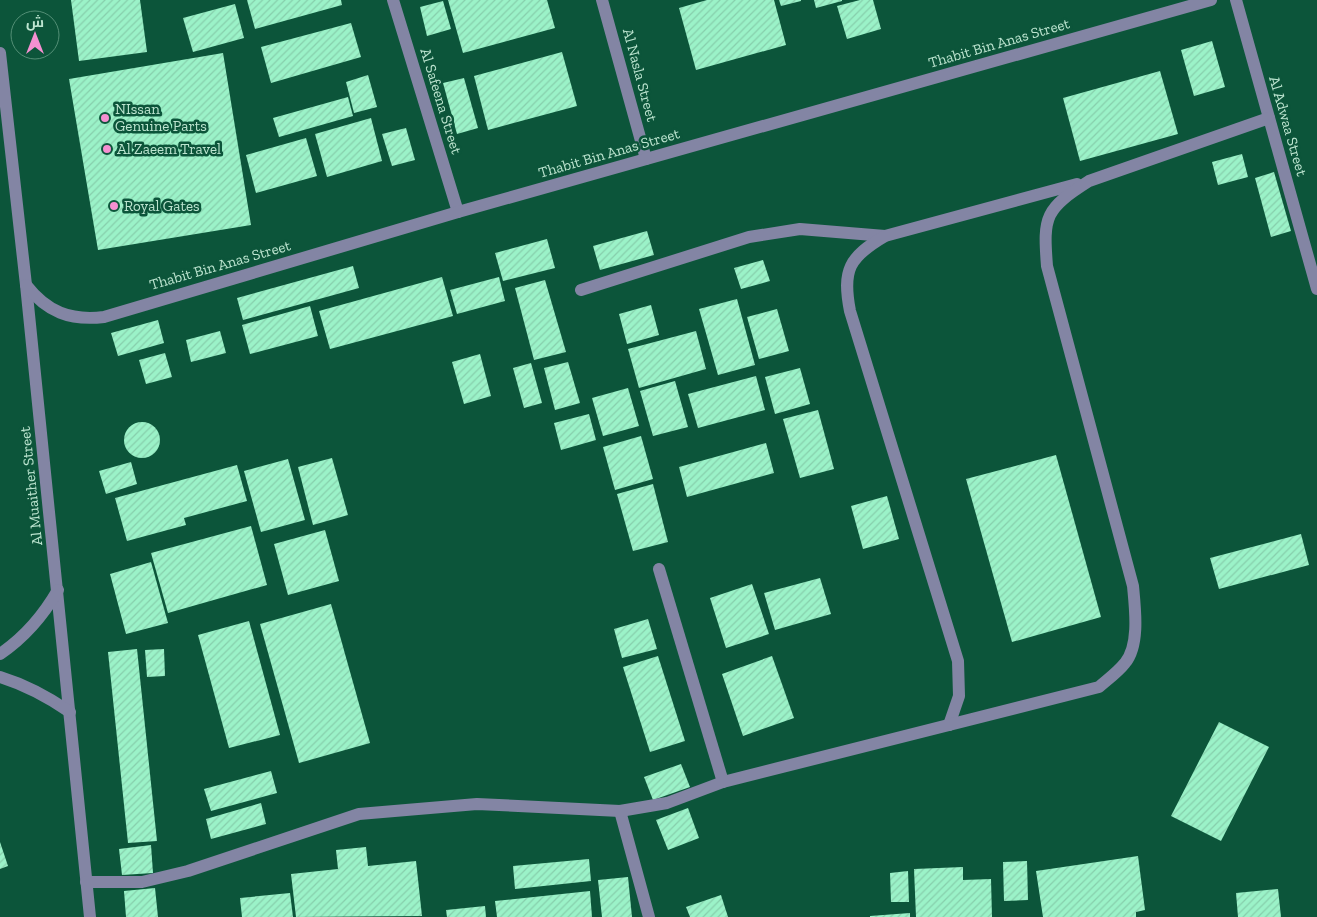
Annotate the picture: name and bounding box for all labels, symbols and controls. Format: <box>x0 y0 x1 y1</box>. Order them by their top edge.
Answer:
north arrow <box>10 10 60 60</box>
text: ش <box>26 14 44 31</box>
street label: Thabit Bin Anas Street <box>926 14 1072 72</box>
street label: Al Nasla Street <box>619 26 661 124</box>
street label: Al Safeena Street <box>416 46 466 157</box>
street label: Al Adwaa Street <box>1265 74 1311 179</box>
place label: NIssan Genuine Parts <box>115 100 207 135</box>
marker: NIssan Genuine Parts <box>99 112 111 124</box>
street label: Thabit Bin Anas Street <box>536 124 682 182</box>
place label: Al Zaeem Travel <box>117 140 221 158</box>
marker: Al Zaeem Travel <box>101 143 113 155</box>
place label: Royal Gates <box>124 197 200 215</box>
marker: Royal Gates <box>108 200 120 212</box>
street label: Thabit Bin Anas Street <box>147 236 293 294</box>
street label: Al Muaither Street <box>16 425 46 547</box>

